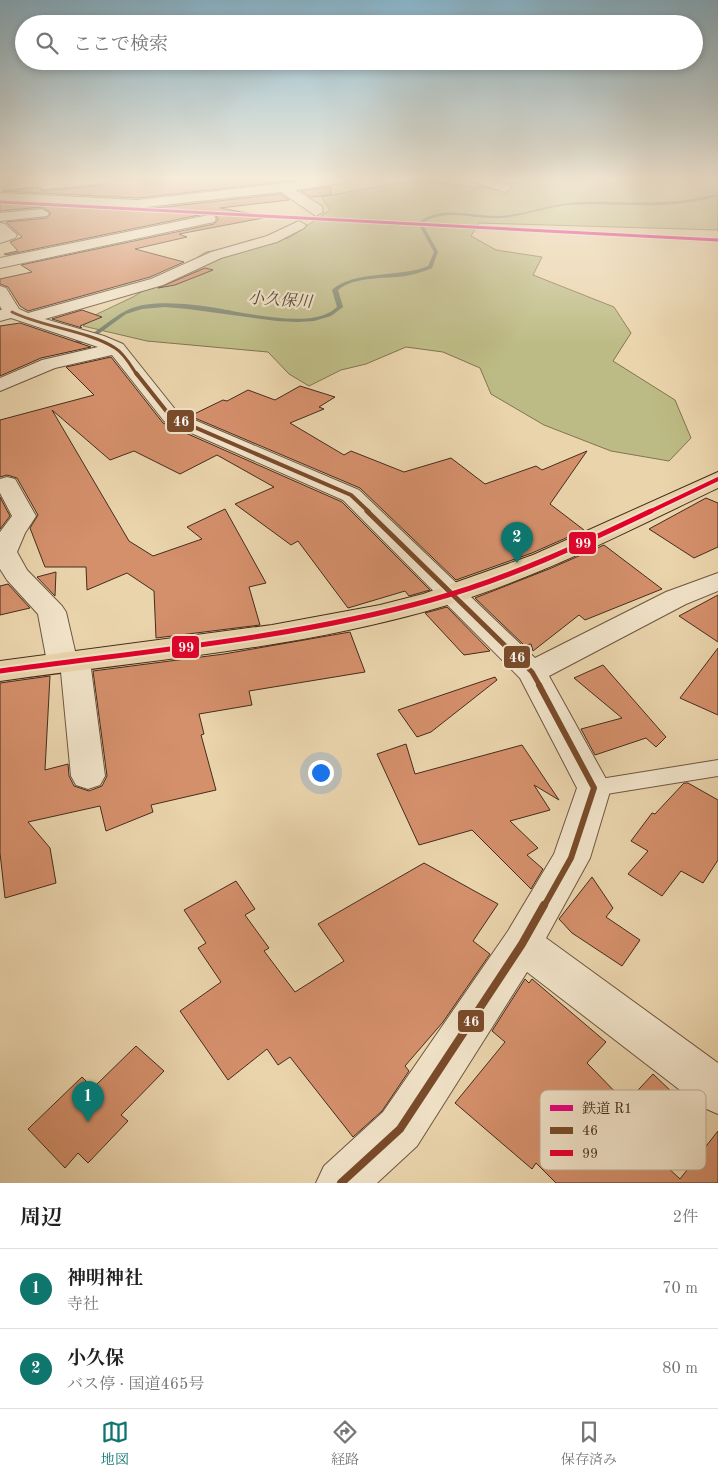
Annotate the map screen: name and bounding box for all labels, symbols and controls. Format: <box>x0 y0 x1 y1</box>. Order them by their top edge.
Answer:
search box <box>15 15 703 70</box>
icon: search <box>33 29 61 57</box>
text: ここで検索 <box>73 36 168 55</box>
water label: 小久保川 <box>248 289 315 311</box>
line badge: 46 <box>166 409 195 433</box>
text: 46 <box>173 415 189 429</box>
pin: 2 <box>501 522 533 563</box>
line badge: 99 <box>568 531 597 555</box>
text: 99 <box>575 537 591 551</box>
line badge: 99 <box>171 635 200 659</box>
text: 99 <box>178 641 194 655</box>
line badge: 46 <box>503 645 531 669</box>
text: 46 <box>509 651 525 665</box>
your location <box>308 760 334 786</box>
line badge: 46 <box>457 1009 485 1033</box>
text: 46 <box>463 1015 479 1029</box>
pin: 1 <box>72 1081 104 1122</box>
legend <box>540 1090 706 1170</box>
text: 鉄道 R1 <box>582 1101 632 1116</box>
text: 46 <box>582 1124 598 1138</box>
text: 99 <box>582 1147 598 1161</box>
text: 周辺 <box>20 1208 62 1229</box>
text: 2件 <box>673 1210 698 1226</box>
text: 神明神社 <box>67 1270 143 1289</box>
text: 1 <box>31 1281 41 1297</box>
text: 70 m <box>662 1281 698 1297</box>
text: 寺社 <box>67 1297 99 1313</box>
text: 小久保 <box>67 1350 124 1369</box>
text: 2 <box>31 1361 41 1377</box>
text: 80 m <box>662 1361 698 1377</box>
text: バス停 · 国道465号 <box>67 1377 204 1393</box>
tab: 地図 <box>101 1418 129 1469</box>
tab: 経路 <box>331 1418 359 1469</box>
tab: 保存済み <box>561 1418 617 1469</box>

